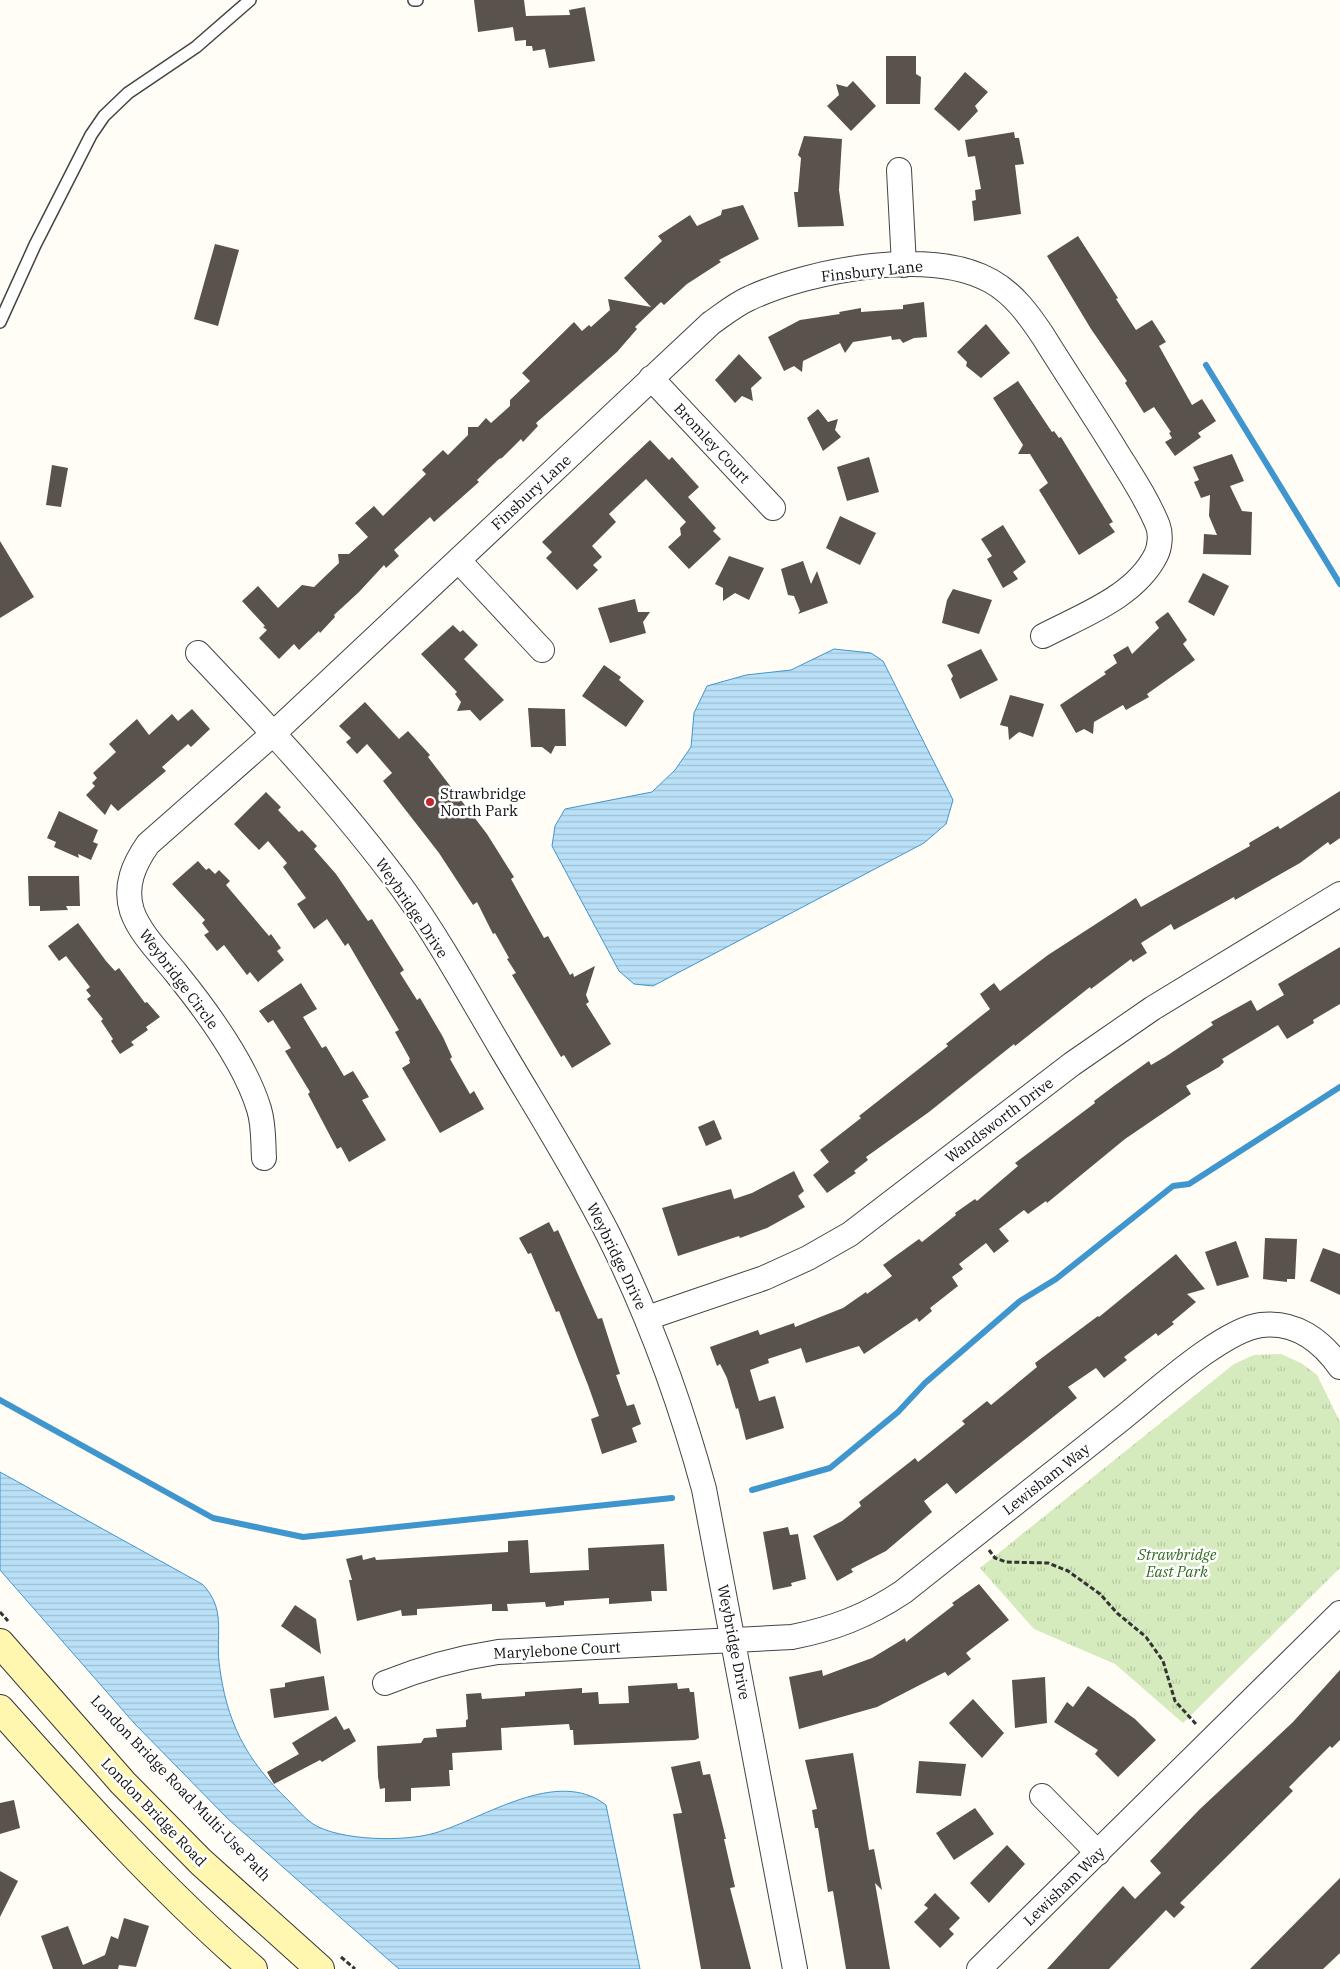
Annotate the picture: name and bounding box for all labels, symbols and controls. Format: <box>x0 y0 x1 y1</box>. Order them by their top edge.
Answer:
street label: Finsbury Lane <box>820 256 924 286</box>
street label: Bromley Court <box>670 399 754 487</box>
street label: Finsbury Lane <box>487 450 575 534</box>
place label: Strawbridge North Park <box>440 784 526 820</box>
marker: Strawbridge North Park <box>424 796 436 808</box>
street label: Weybridge Drive <box>371 854 453 962</box>
street label: Weybridge Circle <box>135 925 223 1033</box>
street label: Wandsworth Drive <box>941 1073 1057 1167</box>
street label: Weybridge Drive <box>583 1199 651 1313</box>
street label: Lewisham Way <box>999 1439 1093 1519</box>
park label: Strawbridge East Park <box>1137 1545 1217 1581</box>
street label: Weybridge Drive <box>714 1583 754 1701</box>
street label: Marylebone Court <box>493 1637 621 1663</box>
street label: London Bridge Road Multi-Use Path <box>87 1691 275 1885</box>
street label: London Bridge Road <box>98 1754 210 1870</box>
street label: Lewisham Way <box>1019 1842 1109 1930</box>

